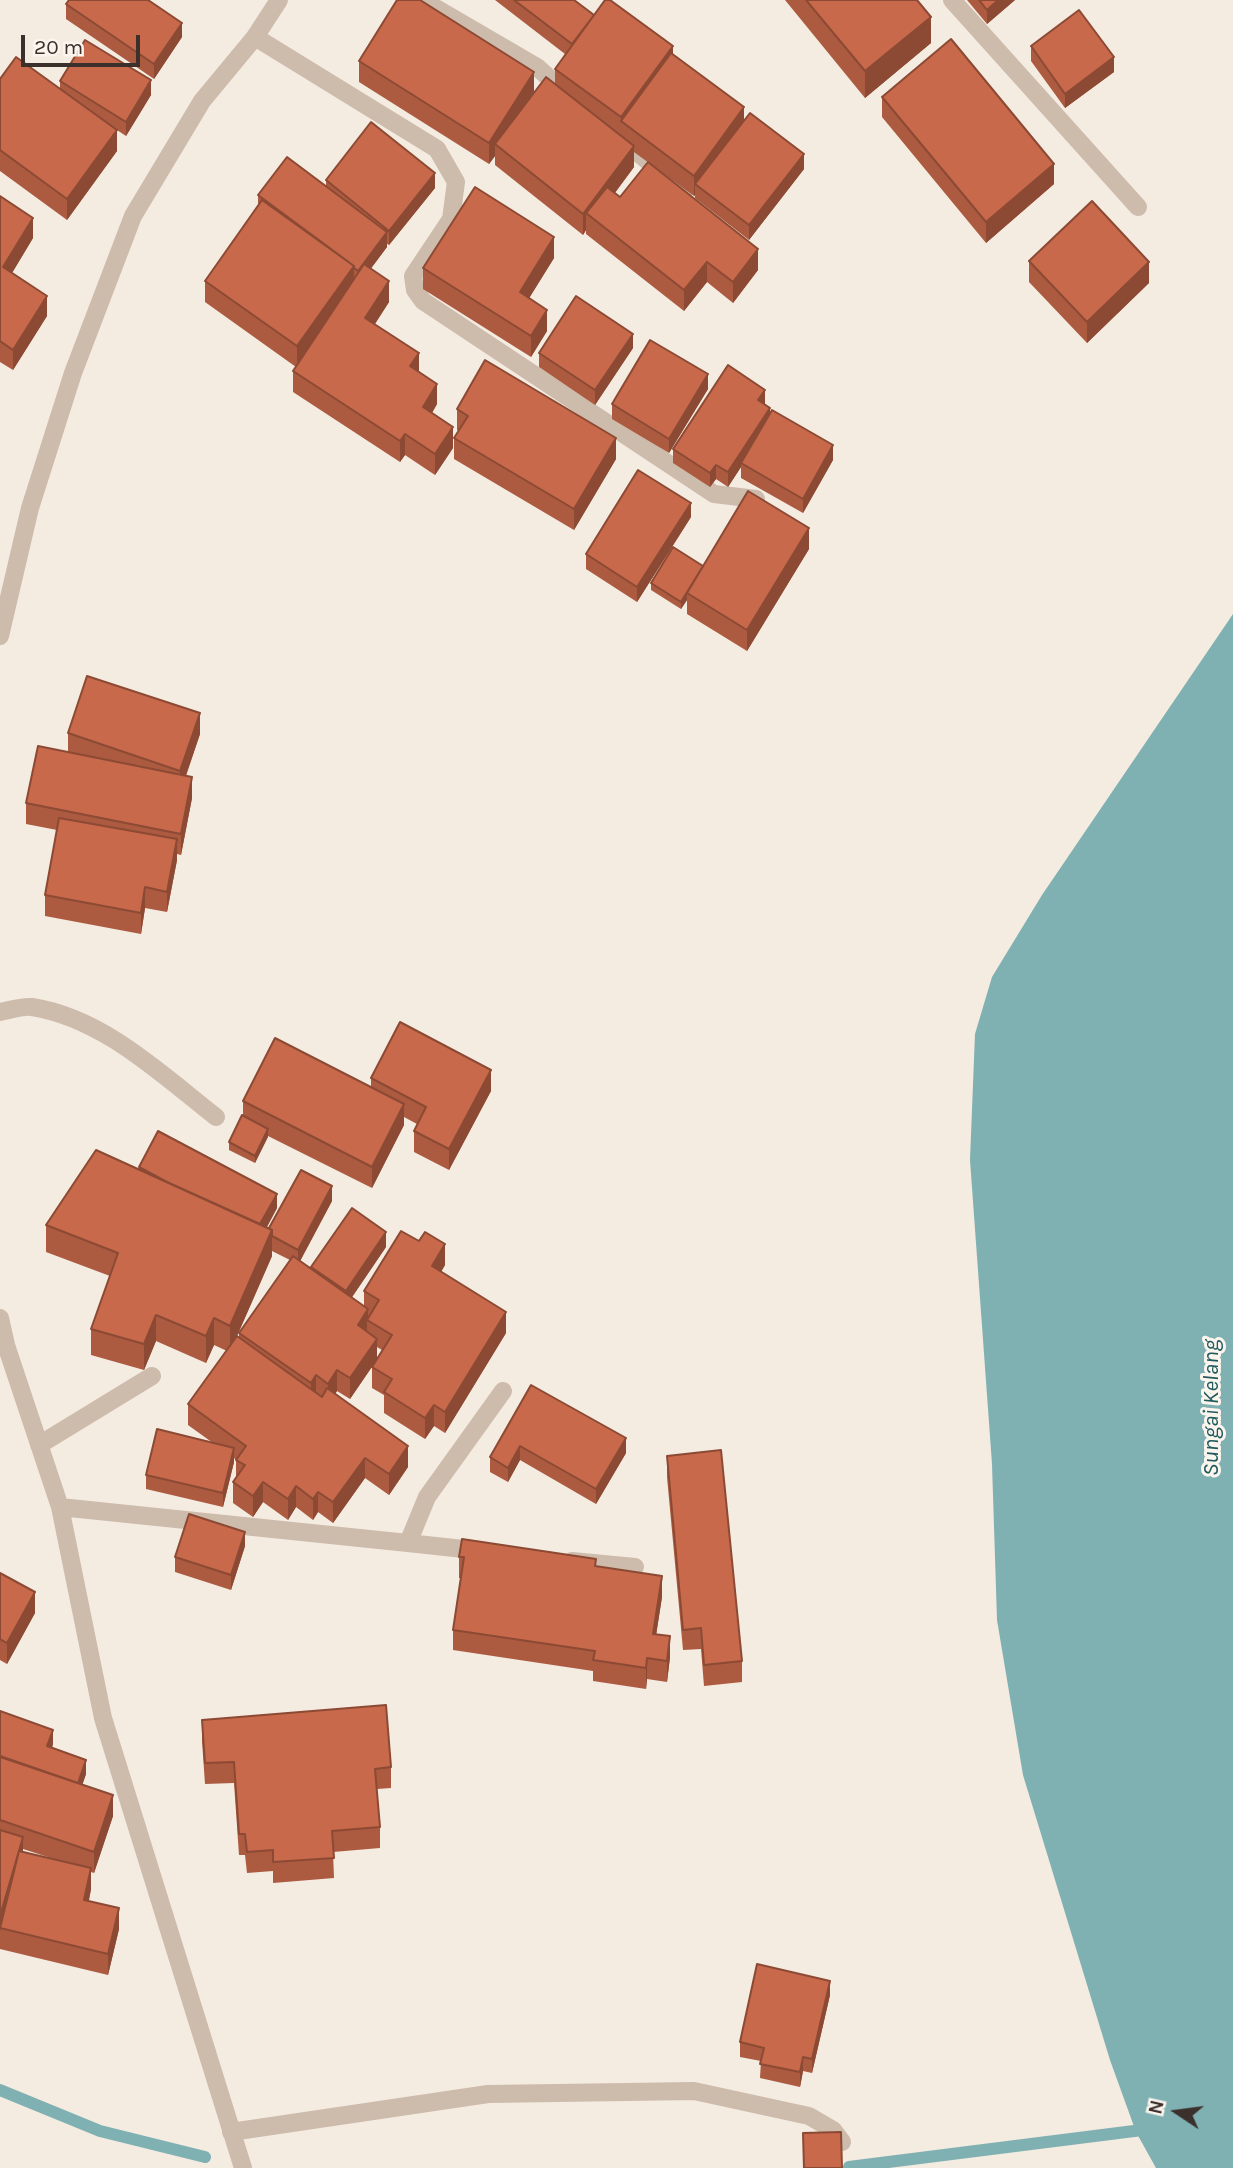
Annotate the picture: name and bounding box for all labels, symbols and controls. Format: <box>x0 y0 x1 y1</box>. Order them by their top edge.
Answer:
scale bar <box>24 21 144 65</box>
text: 20 m <box>34 35 83 59</box>
water label: Sungai Kelang <box>1197 1340 1225 1476</box>
north arrow <box>1142 2077 1212 2147</box>
text: N <box>1144 2098 1169 2116</box>

